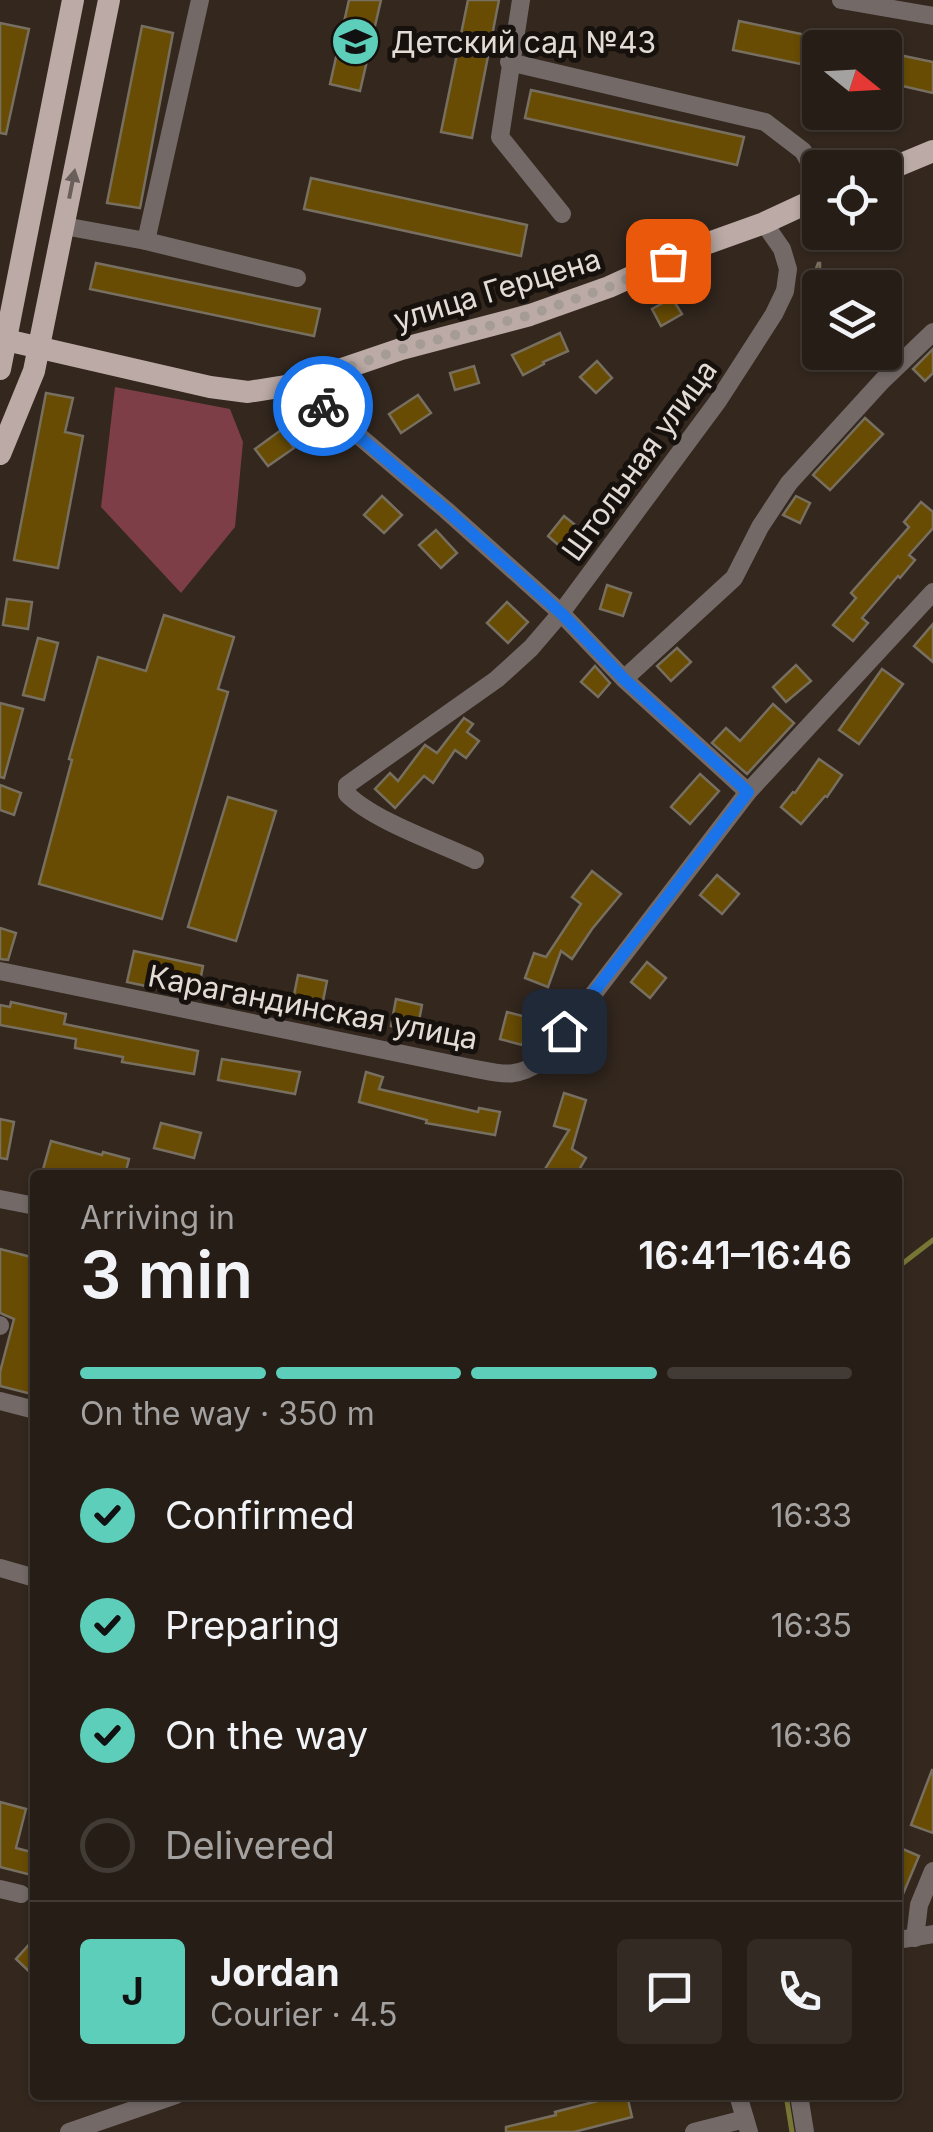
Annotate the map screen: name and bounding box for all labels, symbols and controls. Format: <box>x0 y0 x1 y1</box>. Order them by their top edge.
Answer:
school or university icon: Детский сад №43 <box>330 16 382 68</box>
place label: Детский сад №43 <box>391 24 656 60</box>
north arrow <box>802 30 902 130</box>
map controls <box>802 30 902 370</box>
button: locate <box>802 150 902 250</box>
one-way arrow <box>65 168 81 199</box>
pin <box>626 219 711 304</box>
icon: bag <box>641 234 696 289</box>
street label: улица Герцена <box>389 240 605 338</box>
button: layers <box>802 270 902 370</box>
street label: Штольная улица <box>554 353 724 567</box>
courier <box>273 356 373 456</box>
icon: bike <box>296 379 351 434</box>
street label: Карагандинская улица <box>145 957 481 1057</box>
pin <box>522 989 607 1074</box>
icon: home <box>537 1004 592 1059</box>
text: Arriving in <box>80 1198 235 1237</box>
text: 16:41–16:46 <box>638 1232 852 1278</box>
text: 3 min <box>80 1235 253 1314</box>
text: On the way · 350 m <box>80 1394 375 1433</box>
icon: check <box>80 1488 135 1543</box>
text: Confirmed <box>165 1492 355 1538</box>
text: 16:33 <box>770 1496 852 1535</box>
icon: check <box>80 1598 135 1653</box>
text: Preparing <box>165 1602 340 1648</box>
text: 16:35 <box>771 1606 852 1645</box>
icon: check <box>80 1708 135 1763</box>
text: On the way <box>165 1712 368 1758</box>
text: 16:36 <box>770 1716 852 1755</box>
text: Delivered <box>165 1822 335 1868</box>
button: chat <box>617 1939 722 2044</box>
button: phone <box>747 1939 852 2044</box>
text: Jordan <box>210 1949 340 1995</box>
text: J <box>121 1968 144 2014</box>
text: Courier · 4.5 <box>210 1995 398 2034</box>

